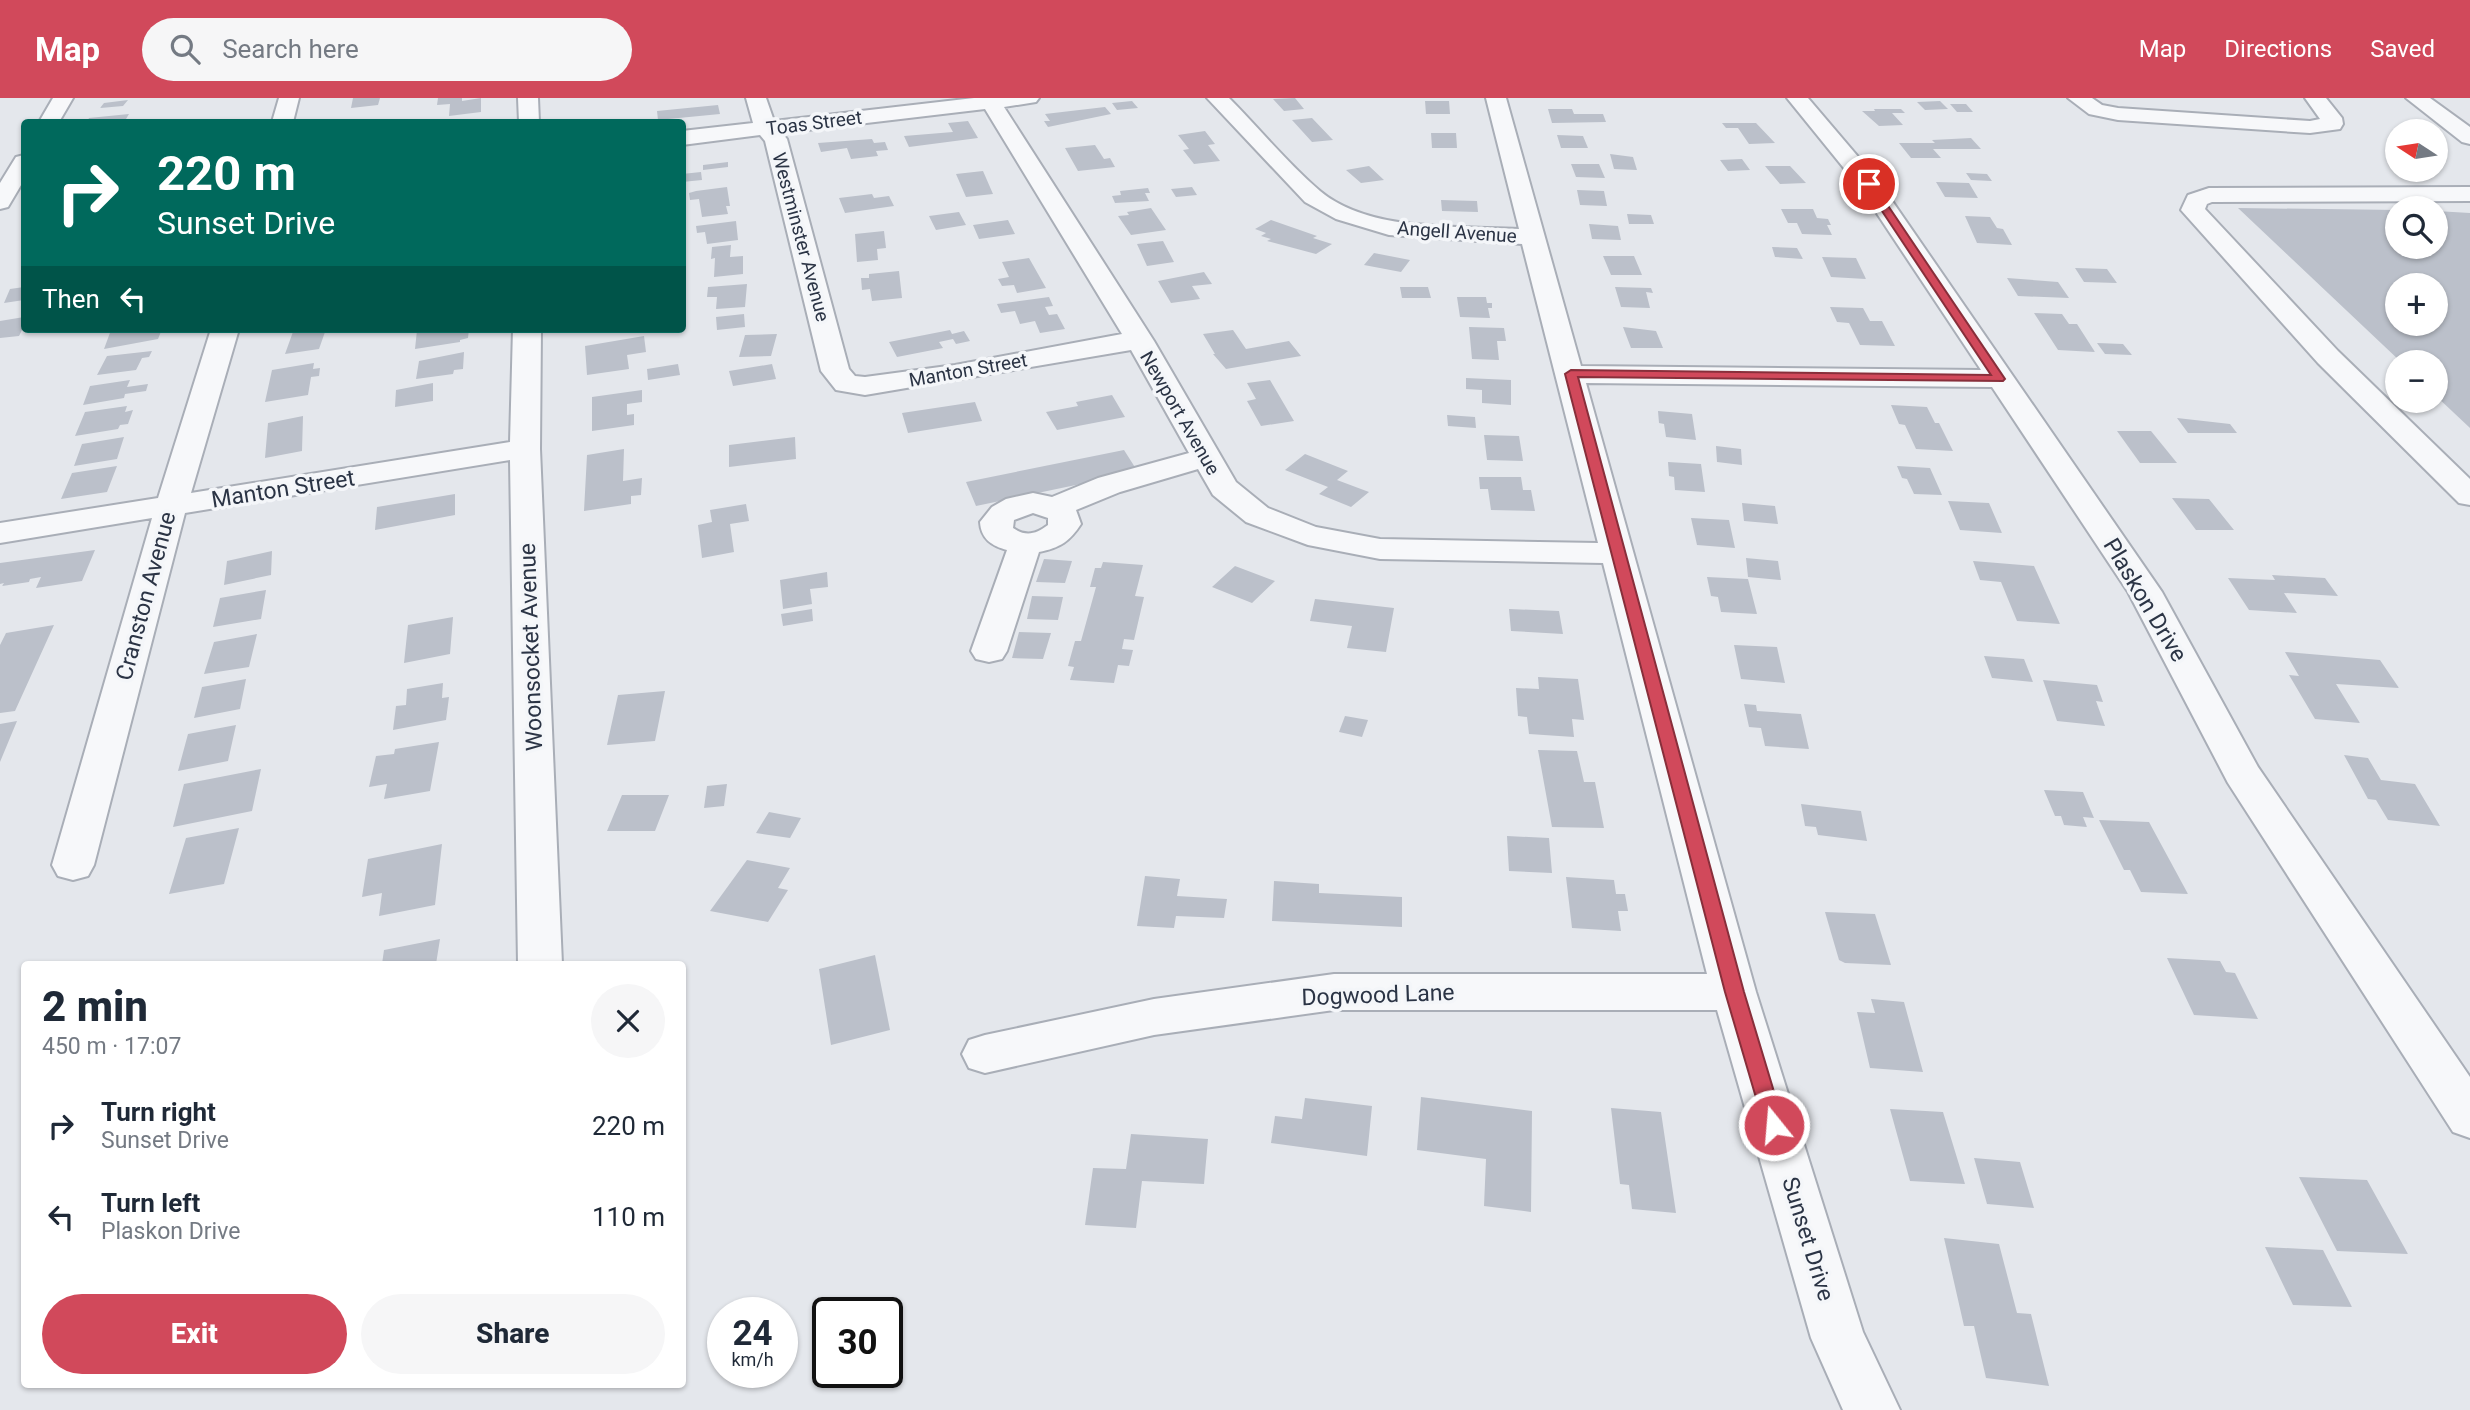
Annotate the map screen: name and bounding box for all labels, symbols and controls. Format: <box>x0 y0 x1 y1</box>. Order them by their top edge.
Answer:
search box <box>142 18 632 81</box>
text: Map <box>35 30 100 69</box>
icon: search <box>166 30 204 68</box>
text: Search here <box>222 34 359 64</box>
text: Map <box>2139 35 2186 63</box>
text: Directions <box>2224 35 2332 63</box>
text: Saved <box>2370 35 2435 63</box>
street label: Toas Street <box>765 106 863 140</box>
north arrow <box>2385 119 2448 182</box>
map controls <box>2385 119 2448 413</box>
text: 220 m <box>157 145 296 202</box>
icon: right <box>42 147 133 238</box>
street label: Westminster Avenue <box>767 150 835 324</box>
pin <box>1839 154 1899 214</box>
icon: arrive <box>1850 165 1888 203</box>
button: search <box>2385 196 2448 259</box>
text: Sunset Drive <box>157 204 335 242</box>
street label: Angell Avenue <box>1396 216 1518 248</box>
button: + <box>2385 273 2448 336</box>
icon: left <box>114 280 152 318</box>
text: Then <box>42 284 100 314</box>
street label: Newport Avenue <box>1135 347 1225 479</box>
street label: Manton Street <box>907 348 1029 392</box>
button: − <box>2385 350 2448 413</box>
street label: Manton Street <box>209 464 357 514</box>
street label: Cranston Avenue <box>111 509 181 683</box>
street label: Plaskon Drive <box>2098 533 2192 667</box>
street label: Woonsocket Avenue <box>514 543 548 751</box>
street label: Dogwood Lane <box>1301 979 1455 1011</box>
text: 2 min <box>42 982 148 1031</box>
button: close <box>591 984 665 1058</box>
text: 450 m · 17:07 <box>42 1033 181 1060</box>
position arrow <box>1737 1088 1811 1162</box>
text: Turn right <box>101 1097 216 1127</box>
icon: right <box>42 1107 80 1145</box>
text: 220 m <box>592 1111 665 1141</box>
text: Sunset Drive <box>101 1127 229 1154</box>
street label: Sunset Drive <box>1776 1174 1840 1304</box>
text: Turn left <box>101 1188 200 1218</box>
icon: left <box>42 1198 80 1236</box>
text: 110 m <box>592 1202 665 1232</box>
text: Plaskon Drive <box>101 1218 240 1245</box>
button: Exit <box>42 1294 347 1374</box>
button: Share <box>361 1294 665 1374</box>
speed limit sign: 30 <box>812 1297 903 1388</box>
text: 24 <box>732 1313 773 1354</box>
text: km/h <box>731 1349 774 1370</box>

